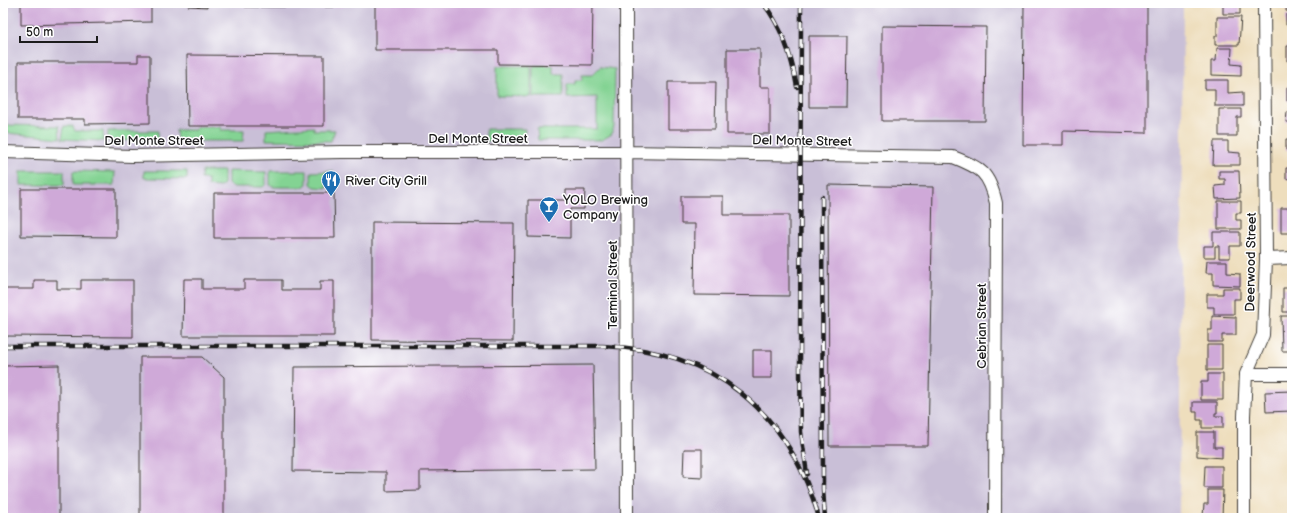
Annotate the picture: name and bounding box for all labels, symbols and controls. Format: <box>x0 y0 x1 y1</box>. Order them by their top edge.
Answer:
scale bar <box>20 18 97 44</box>
text: 50 m <box>26 25 53 40</box>
street label: Del Monte Street <box>428 131 528 147</box>
street label: Del Monte Street <box>752 132 852 150</box>
street label: Del Monte Street <box>104 133 204 149</box>
restaurant icon: River City Grill <box>320 169 342 197</box>
place label: River City Grill <box>345 173 427 189</box>
place label: YOLO Brewing Company <box>562 192 648 223</box>
bar icon: YOLO Brewing Company <box>538 195 560 223</box>
street label: Deerwood Street <box>1242 212 1260 312</box>
street label: Terminal Street <box>605 240 621 330</box>
street label: Cebrian Street <box>974 283 990 369</box>

